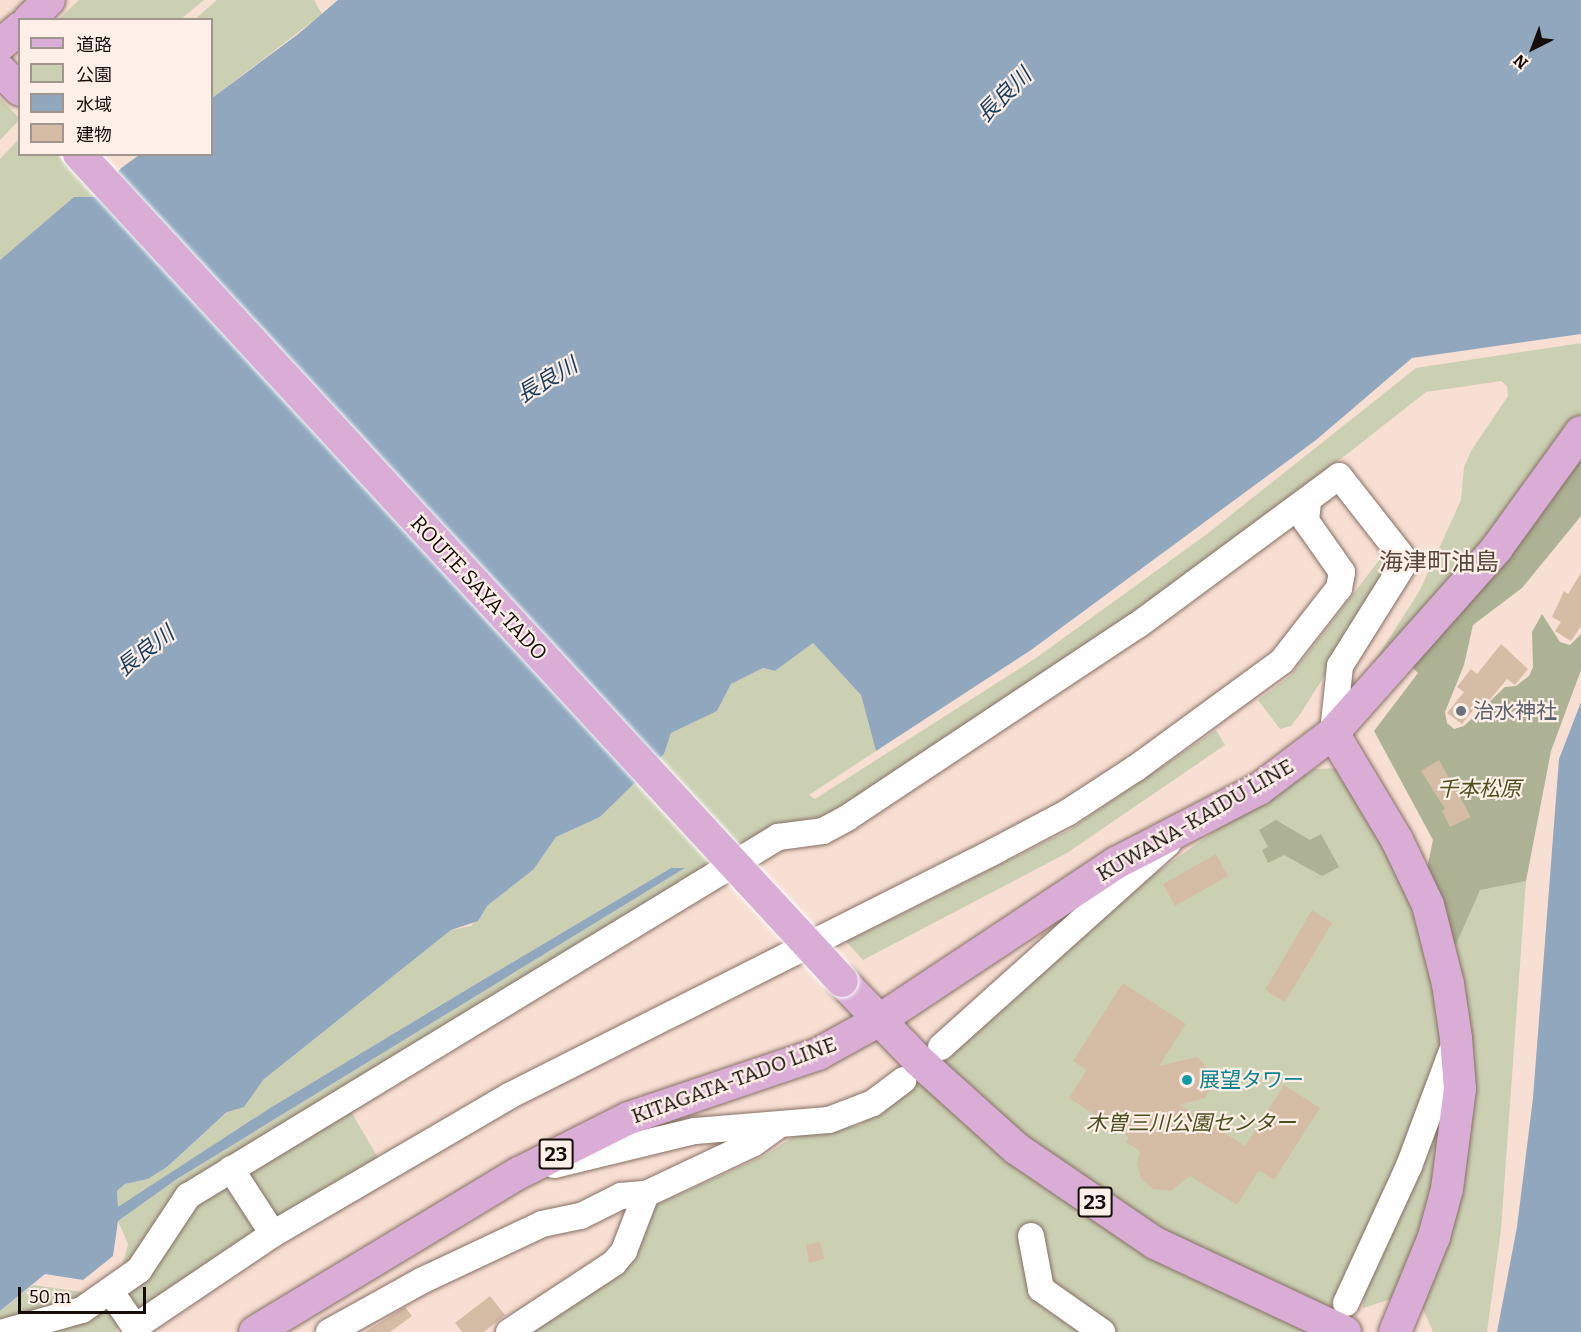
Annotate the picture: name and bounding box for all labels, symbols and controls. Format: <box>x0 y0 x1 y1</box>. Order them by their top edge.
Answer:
legend <box>18 18 213 156</box>
north arrow <box>1503 18 1563 78</box>
text: 道路 <box>76 34 112 56</box>
text: N <box>1510 51 1532 73</box>
water label: 長良川 <box>971 62 1037 128</box>
text: 公園 <box>76 64 112 86</box>
text: 水域 <box>76 94 112 116</box>
text: 建物 <box>76 124 112 146</box>
water label: 長良川 <box>512 352 582 408</box>
street label: ROUTE SAYA-TADO <box>405 510 553 666</box>
district label: 海津町油島 <box>1379 549 1499 577</box>
water label: 長良川 <box>111 620 179 682</box>
place label: 治水神社 <box>1473 698 1557 724</box>
marker: 治水神社 <box>1454 704 1468 718</box>
street label: KUWANA-KAIDU LINE <box>1092 753 1298 887</box>
park label: 千本松原 <box>1437 776 1521 802</box>
street label: KITAGATA-TADO LINE <box>628 1031 840 1129</box>
place label: 展望タワー <box>1199 1067 1304 1093</box>
marker: 展望タワー <box>1180 1073 1194 1087</box>
park label: 木曽三川公園センター <box>1086 1110 1296 1136</box>
road number: 23 <box>538 1137 574 1171</box>
road number: 23 <box>1077 1185 1113 1219</box>
scale bar <box>21 1275 148 1313</box>
text: 50 m <box>29 1286 71 1308</box>

